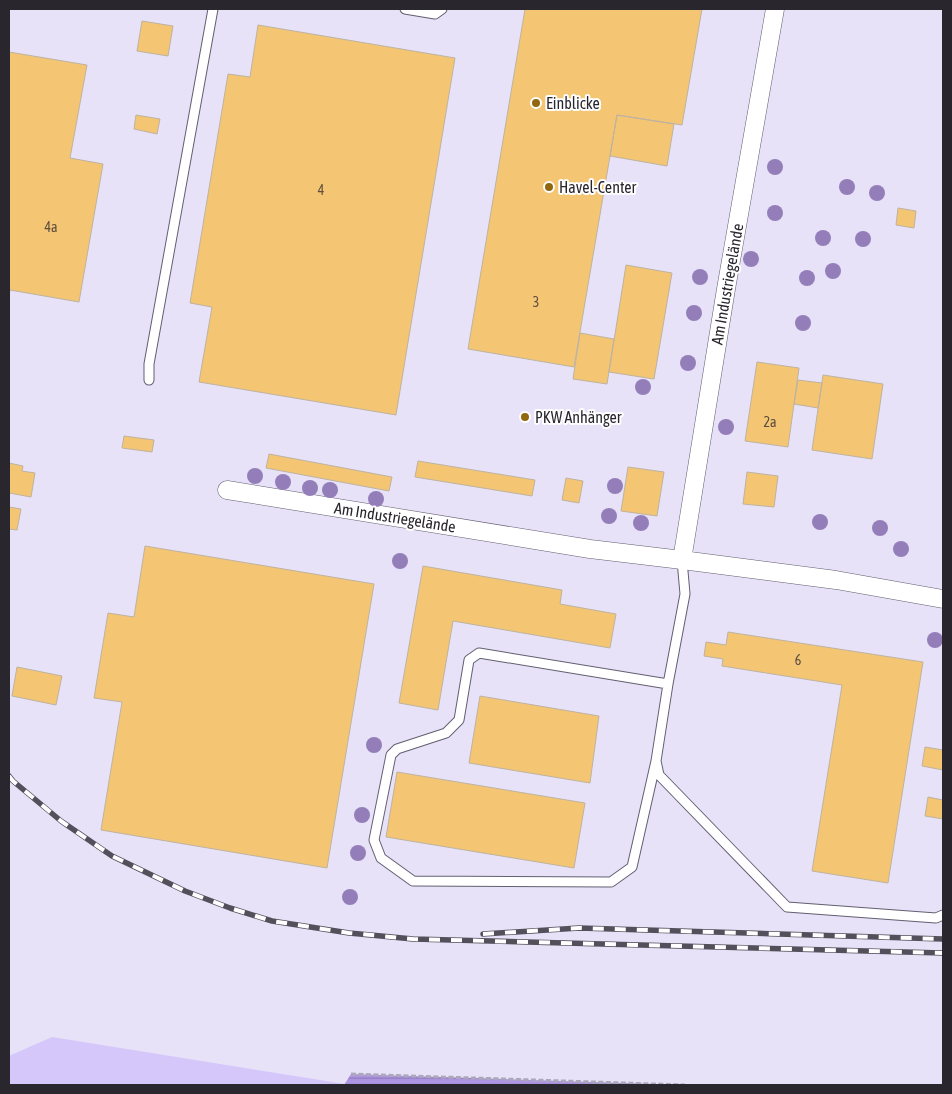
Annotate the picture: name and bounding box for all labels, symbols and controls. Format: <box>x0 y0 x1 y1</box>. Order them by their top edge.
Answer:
place label: Einblicke <box>546 94 600 112</box>
marker: Einblicke <box>530 97 542 109</box>
place label: Havel-Center <box>559 178 637 196</box>
marker: Havel-Center <box>543 181 555 193</box>
house number: 4 <box>318 182 325 198</box>
house number: 4a <box>44 219 58 235</box>
street label: Am Industriegelände <box>707 222 748 346</box>
house number: 3 <box>533 294 539 310</box>
place label: PKW Anhänger <box>535 408 622 427</box>
marker: PKW Anhänger <box>519 411 531 423</box>
house number: 2a <box>763 414 777 430</box>
street label: Am Industriegelände <box>333 499 457 536</box>
house number: 6 <box>795 652 802 668</box>

